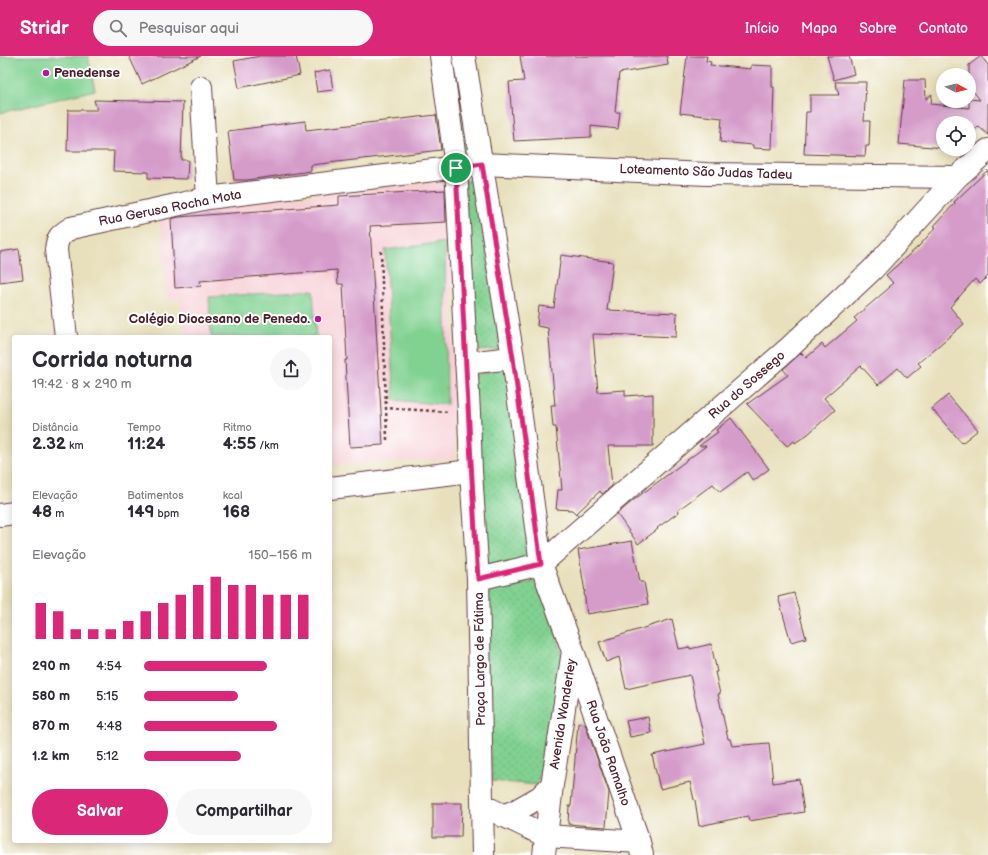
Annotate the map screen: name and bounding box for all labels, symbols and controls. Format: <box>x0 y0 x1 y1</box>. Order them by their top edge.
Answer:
search box <box>93 10 373 46</box>
text: Stridr <box>20 17 69 40</box>
icon: search <box>107 17 129 39</box>
text: Pesquisar aqui <box>139 19 239 38</box>
text: Início <box>745 20 779 37</box>
text: Mapa <box>801 20 837 37</box>
text: Sobre <box>859 20 897 37</box>
text: Contato <box>919 20 968 37</box>
place label: Penedense <box>54 65 120 81</box>
marker: Penedense <box>41 68 51 78</box>
north arrow <box>936 68 976 108</box>
map controls <box>936 68 976 156</box>
button: locate <box>936 116 976 156</box>
pin <box>439 151 473 185</box>
icon: arrive <box>445 157 467 179</box>
street label: Loteamento São Judas Tadeu <box>619 161 793 183</box>
street label: Rua Gerusa Rocha Mota <box>97 186 243 230</box>
place label: Colégio Diocesano de Penedo. <box>129 311 310 327</box>
marker: Colégio Diocesano de Penedo. <box>313 314 323 324</box>
text: Corrida noturna <box>32 347 193 374</box>
street label: Rua do Sossego <box>705 347 789 423</box>
button: share <box>270 348 312 390</box>
text: 19:42 · 8 × 290 m <box>32 376 132 392</box>
text: Distância <box>32 421 78 434</box>
text: Tempo <box>127 421 161 434</box>
text: Ritmo <box>223 421 252 434</box>
text: 2.32 <box>32 434 66 454</box>
text: 11:24 <box>127 434 165 454</box>
text: 4:55 <box>223 434 256 454</box>
text: km <box>66 439 84 452</box>
text: /km <box>256 439 279 452</box>
text: Elevação <box>32 489 78 502</box>
text: Batimentos <box>127 489 184 502</box>
text: kcal <box>223 489 242 502</box>
text: 48 <box>32 502 52 522</box>
text: 149 <box>127 502 154 522</box>
text: 168 <box>223 502 250 522</box>
text: m <box>52 507 64 520</box>
text: bpm <box>154 507 179 520</box>
text: Elevação <box>32 547 86 563</box>
text: 150–156 m <box>249 547 312 563</box>
street label: Praça Largo de Fátima <box>471 592 489 726</box>
text: 290 m <box>32 658 70 674</box>
text: 4:54 <box>96 658 122 674</box>
street label: Avenida Wanderley <box>546 658 580 770</box>
text: 580 m <box>32 688 70 704</box>
text: 5:15 <box>96 688 119 704</box>
street label: Rua João Ramalho <box>582 698 634 808</box>
text: 870 m <box>32 718 70 734</box>
text: 4:48 <box>96 718 122 734</box>
text: 1.2 km <box>32 748 70 764</box>
text: 5:12 <box>96 748 119 764</box>
button: Salvar <box>32 789 168 835</box>
button: Compartilhar <box>176 789 312 835</box>

